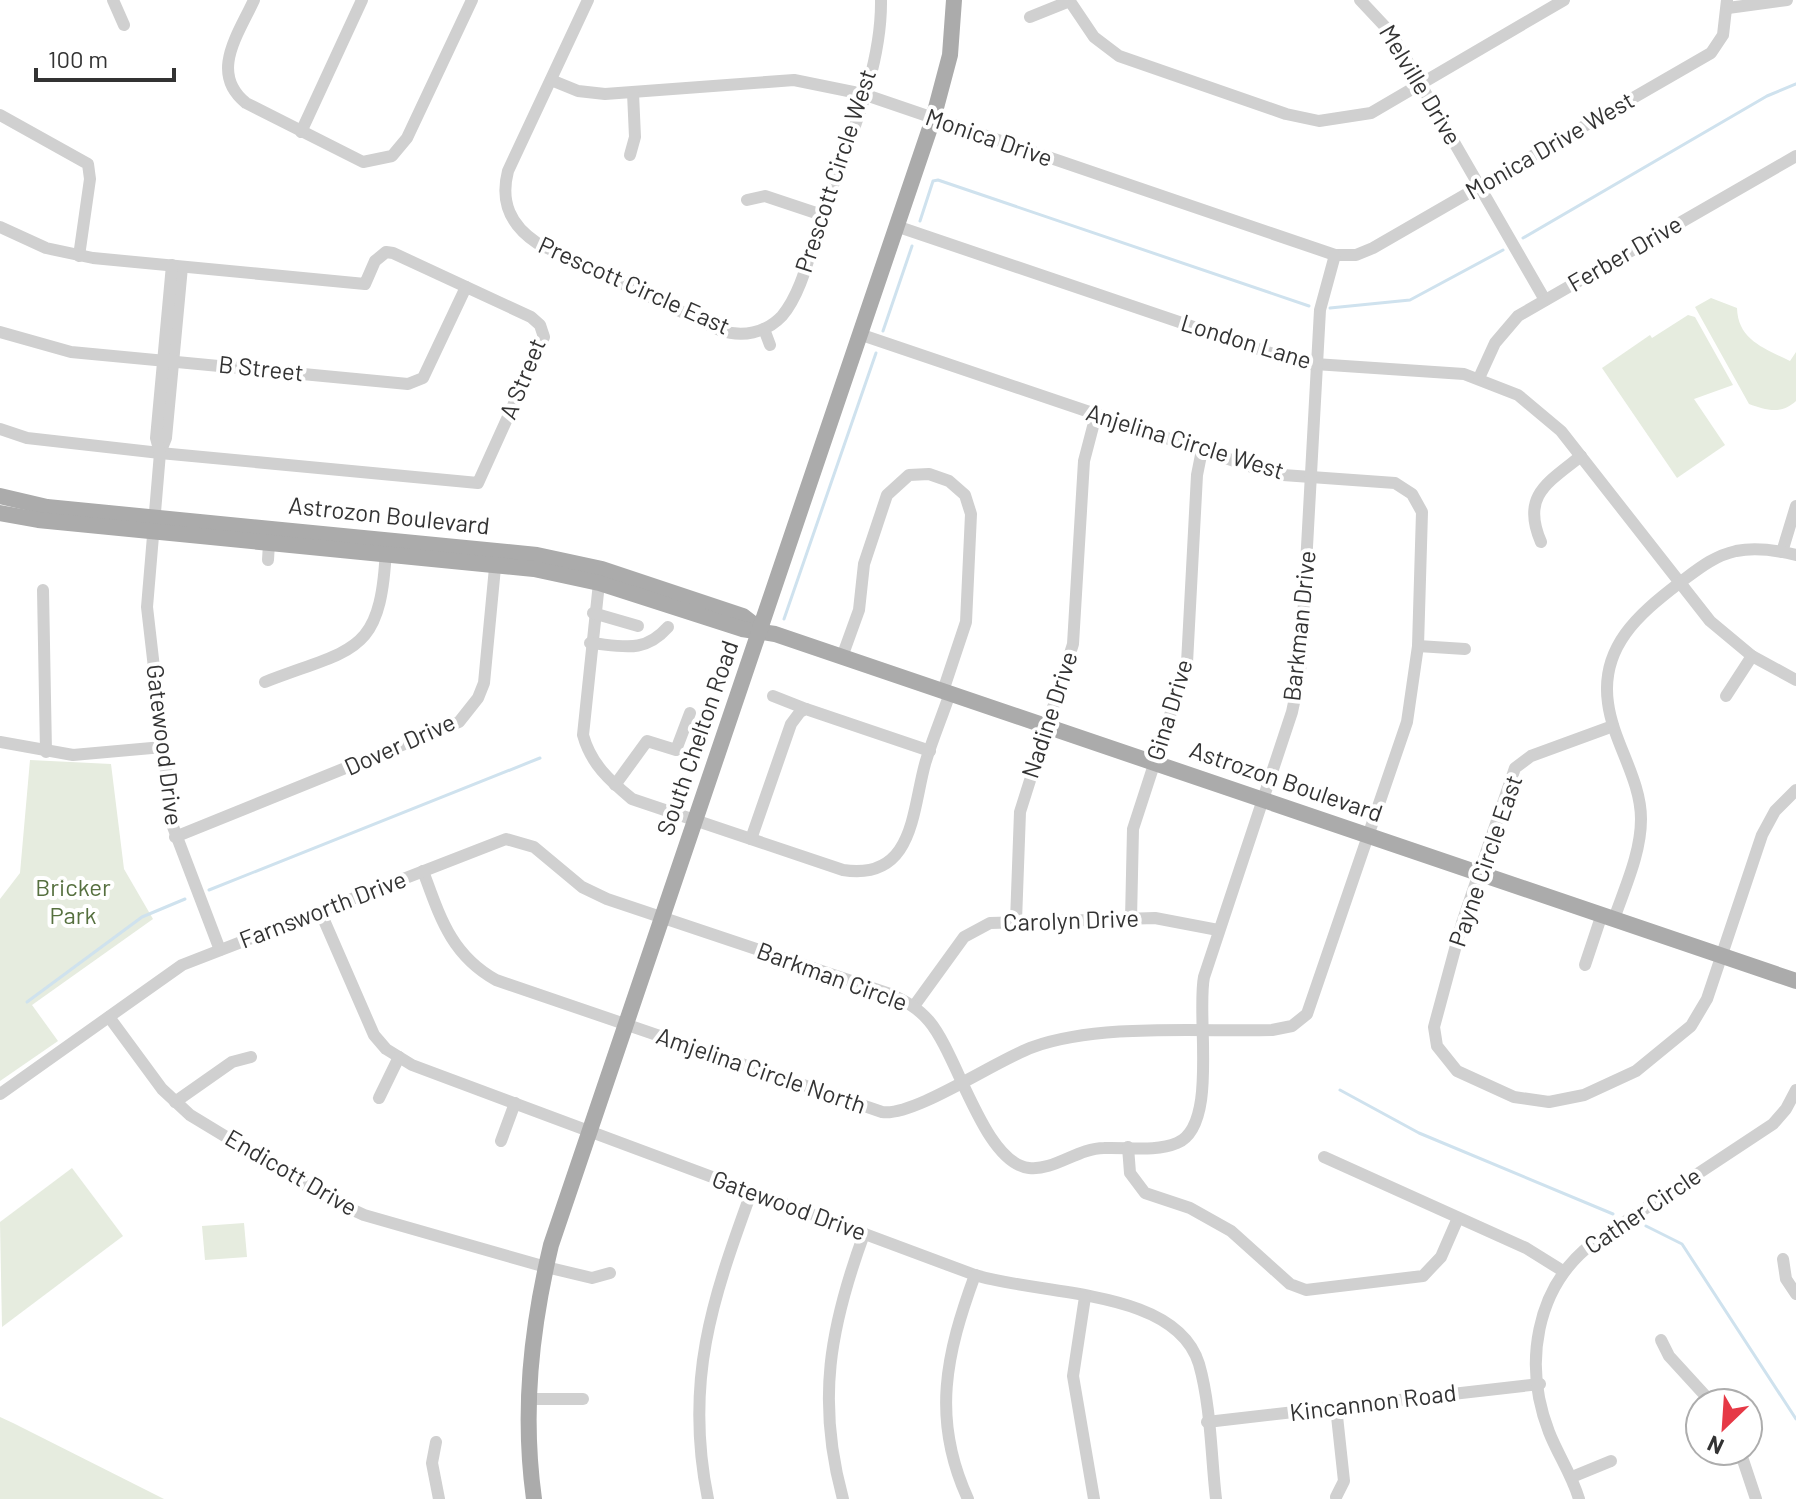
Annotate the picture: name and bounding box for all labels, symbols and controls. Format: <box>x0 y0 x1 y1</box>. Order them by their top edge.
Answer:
street label: Melville Drive <box>1374 19 1469 150</box>
scale bar <box>36 32 174 82</box>
text: 100 m <box>48 44 108 73</box>
street label: Prescott Circle West <box>788 65 881 276</box>
street label: Monica Drive West <box>1460 85 1639 205</box>
street label: Monica Drive <box>922 101 1057 172</box>
street label: Ferber Drive <box>1562 208 1686 297</box>
street label: Prescott Circle East <box>534 229 735 340</box>
street label: London Lane <box>1178 307 1315 374</box>
street label: A Street <box>492 334 551 423</box>
street label: B Street <box>217 349 305 386</box>
street label: Anjelina Circle West <box>1083 397 1288 484</box>
street label: Astrozon Boulevard <box>287 490 491 539</box>
street label: Barkman Drive <box>1276 549 1321 703</box>
street label: South Chelton Road <box>650 636 744 839</box>
street label: Nadine Drive <box>1014 648 1083 782</box>
street label: Gina Drive <box>1139 655 1198 764</box>
street label: Gatewood Drive <box>141 663 190 827</box>
street label: Dover Drive <box>339 706 459 781</box>
street label: Astrozon Boulevard <box>1186 734 1387 827</box>
street label: Payne Circle East <box>1442 771 1528 950</box>
street label: Farnsworth Drive <box>235 863 410 954</box>
park label: Bricker Park <box>35 872 111 929</box>
street label: Carolyn Drive <box>1002 903 1139 936</box>
street label: Barkman Circle <box>753 935 912 1016</box>
street label: Amjelina Circle North <box>653 1020 870 1119</box>
street label: Endicott Drive <box>221 1122 363 1221</box>
street label: Cather Circle <box>1578 1160 1706 1259</box>
street label: Gatewood Drive <box>708 1163 871 1246</box>
street label: Kincannon Road <box>1288 1377 1458 1426</box>
north arrow <box>1684 1387 1764 1467</box>
text: N <box>1703 1431 1727 1461</box>

